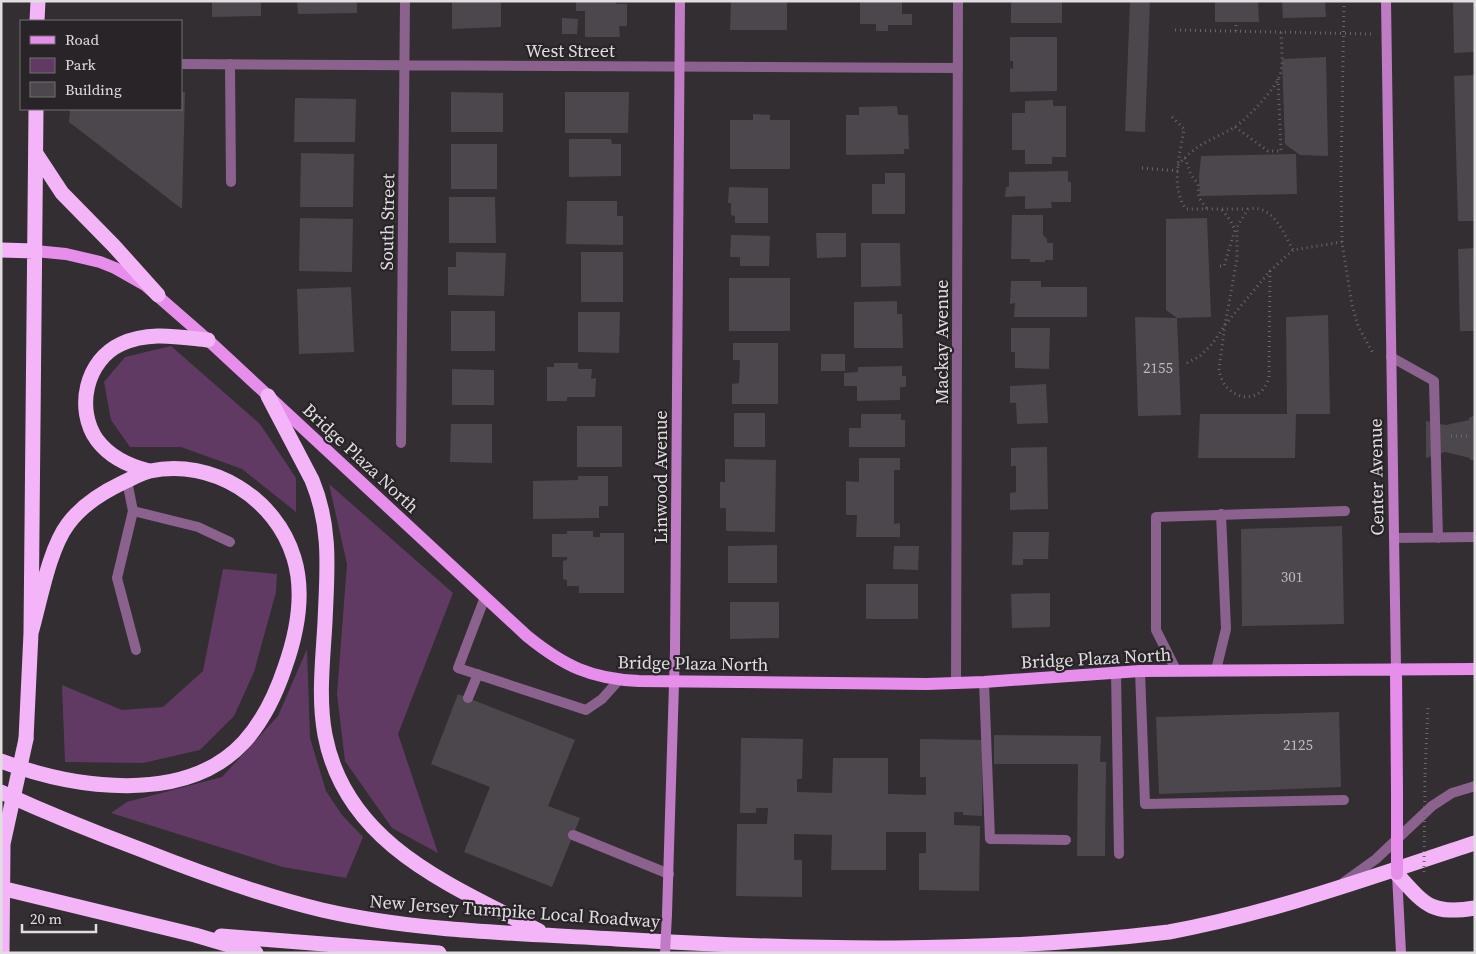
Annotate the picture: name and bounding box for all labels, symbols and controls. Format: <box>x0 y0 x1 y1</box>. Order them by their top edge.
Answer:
legend <box>20 20 182 110</box>
text: Road <box>65 29 99 50</box>
street label: West Street <box>525 38 615 63</box>
text: Park <box>65 54 97 75</box>
text: Building <box>65 79 122 100</box>
street label: South Street <box>374 173 400 271</box>
street label: Mackay Avenue <box>929 280 954 404</box>
house number: 2155 <box>1143 357 1173 378</box>
street label: Bridge Plaza North <box>297 397 425 519</box>
street label: Linwood Avenue <box>648 410 673 544</box>
street label: Center Avenue <box>1362 418 1390 536</box>
house number: 301 <box>1281 566 1303 587</box>
street label: Bridge Plaza North <box>1020 642 1172 674</box>
street label: Bridge Plaza North <box>617 649 769 677</box>
house number: 2125 <box>1283 734 1313 755</box>
street label: New Jersey Turnpike Local Roadway <box>369 888 662 934</box>
scale bar <box>22 902 96 934</box>
text: 20 m <box>30 908 62 929</box>

